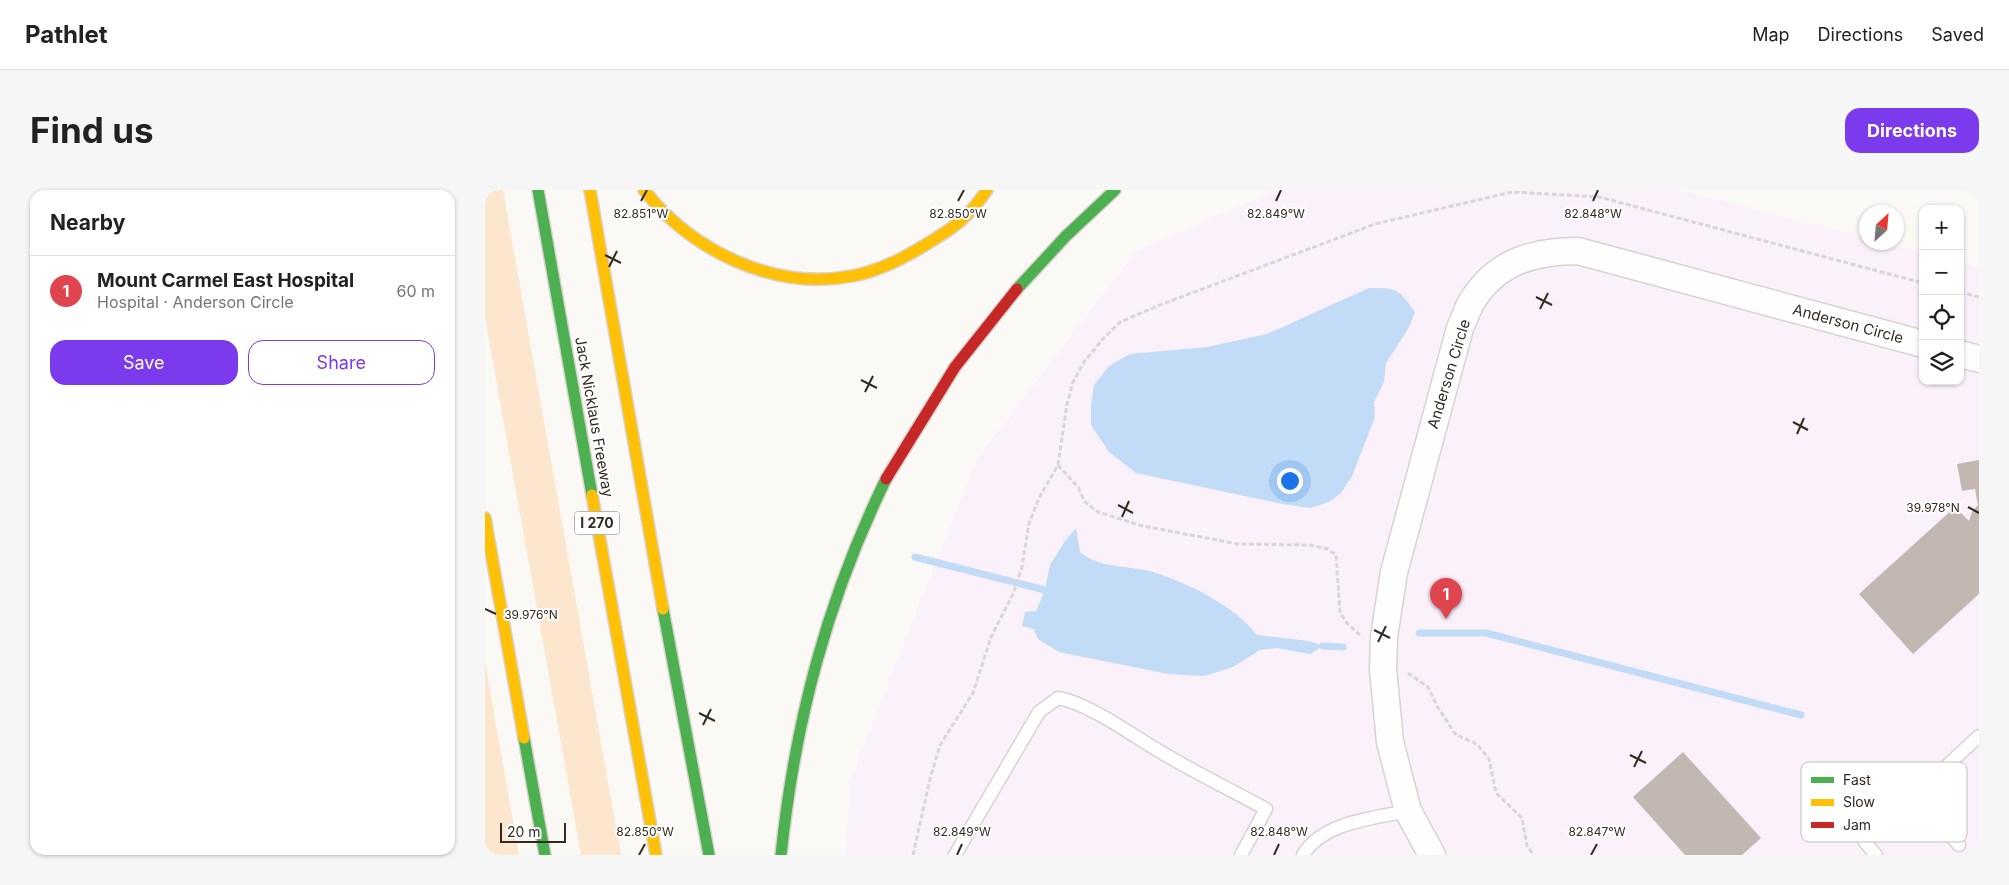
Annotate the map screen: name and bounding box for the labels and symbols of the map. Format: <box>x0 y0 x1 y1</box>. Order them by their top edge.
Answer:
north arrow <box>1859 205 1904 250</box>
text: 82.851°W <box>614 206 669 221</box>
text: 82.850°W <box>929 206 987 221</box>
text: 82.849°W <box>1247 206 1305 221</box>
text: 82.848°W <box>1564 206 1622 221</box>
street label: Anderson Circle <box>1791 300 1906 347</box>
street label: Anderson Circle <box>1423 317 1474 431</box>
street label: Jack Nicklaus Freeway <box>571 335 618 499</box>
your location <box>1277 468 1303 494</box>
text: 39.978°N <box>1906 500 1960 515</box>
road number: I 270 <box>575 512 619 534</box>
pin: 1 <box>1430 578 1462 619</box>
text: 39.976°N <box>504 607 558 622</box>
legend <box>1801 762 1967 842</box>
text: Fast <box>1843 771 1871 788</box>
text: Slow <box>1843 793 1875 810</box>
text: Jam <box>1843 816 1871 833</box>
scale bar <box>500 820 566 843</box>
text: 82.850°W <box>616 824 674 839</box>
text: 82.849°W <box>933 824 991 839</box>
text: 82.848°W <box>1250 824 1308 839</box>
text: 82.847°W <box>1568 824 1626 839</box>

